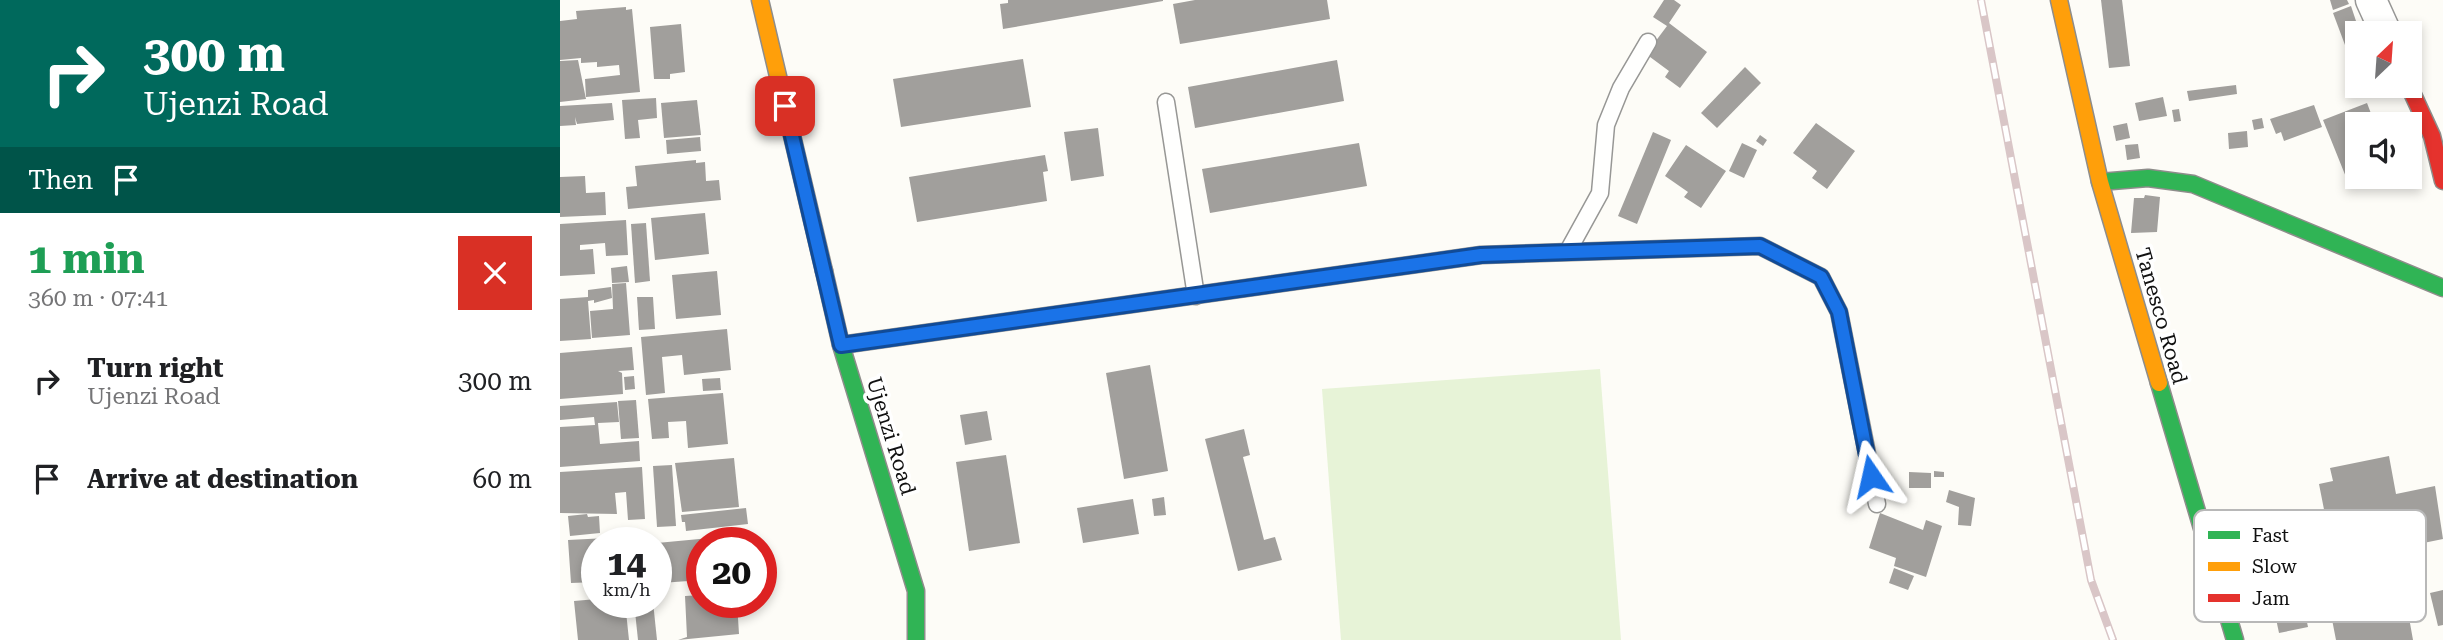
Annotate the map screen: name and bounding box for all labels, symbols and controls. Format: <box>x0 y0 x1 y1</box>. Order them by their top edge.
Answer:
north arrow <box>2345 21 2422 98</box>
map controls <box>2345 21 2422 189</box>
text: 300 m <box>143 26 285 83</box>
icon: right <box>28 28 119 119</box>
pin <box>755 76 815 136</box>
text: Ujenzi Road <box>143 85 329 123</box>
icon: arrive <box>766 87 804 125</box>
button: sound <box>2345 112 2422 189</box>
icon: arrive <box>107 161 145 199</box>
text: Then <box>28 165 93 195</box>
text: 1 min <box>28 234 145 283</box>
button: close <box>458 236 532 310</box>
street label: Tanesco Road <box>2130 245 2192 387</box>
text: 360 m · 07:41 <box>28 285 168 312</box>
text: Turn right <box>87 353 223 383</box>
icon: right <box>28 362 66 400</box>
text: 300 m <box>458 366 532 396</box>
street label: Ujenzi Road <box>862 374 920 498</box>
text: Ujenzi Road <box>87 383 220 410</box>
position arrow <box>1834 439 1908 513</box>
icon: arrive <box>28 460 66 498</box>
text: Arrive at destination <box>87 464 358 494</box>
text: 60 m <box>473 464 532 494</box>
legend <box>2194 510 2426 622</box>
text: Fast <box>2252 524 2289 547</box>
speed limit sign: 20 <box>686 527 777 618</box>
text: 14 <box>607 543 646 584</box>
text: Slow <box>2252 555 2297 578</box>
text: km/h <box>602 579 651 600</box>
text: Jam <box>2252 587 2290 610</box>

